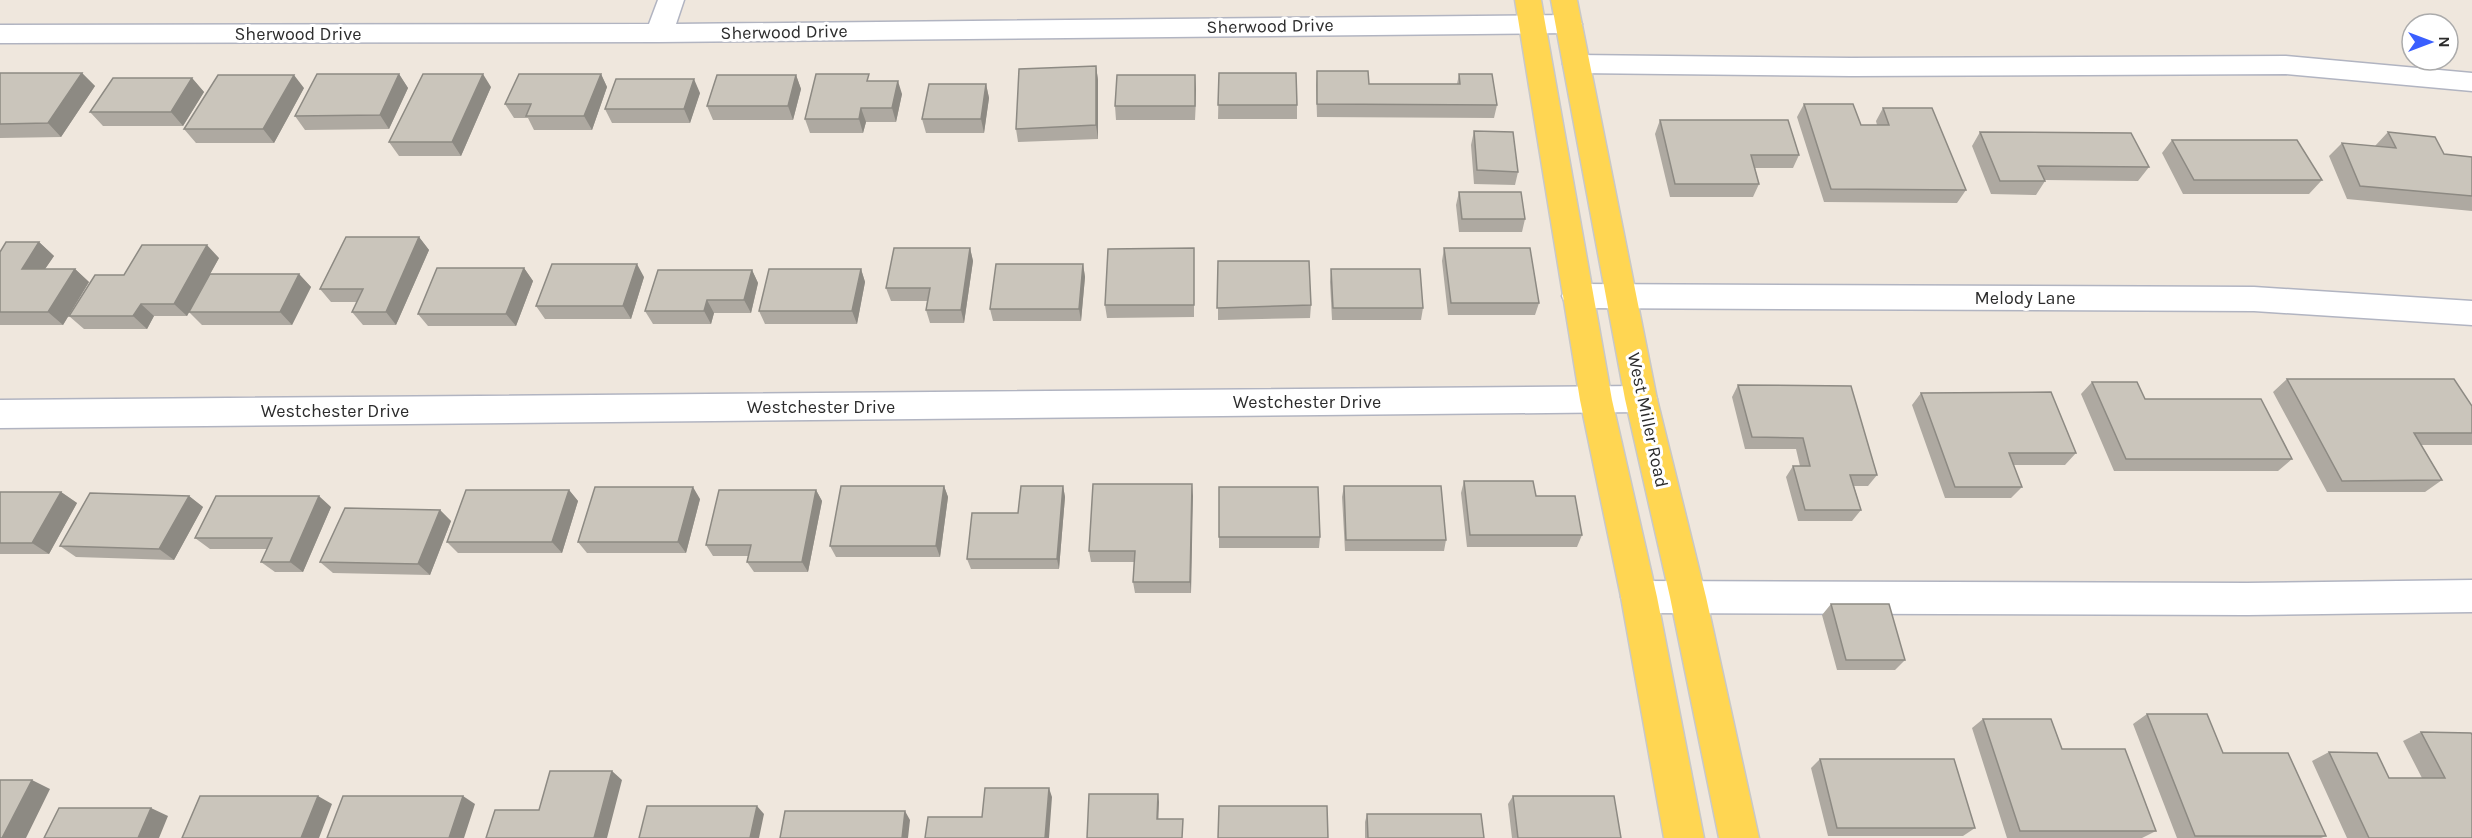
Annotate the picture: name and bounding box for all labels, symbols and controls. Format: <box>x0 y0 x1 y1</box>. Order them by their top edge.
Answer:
north arrow <box>2400 12 2460 72</box>
street label: Sherwood Drive <box>1206 14 1334 38</box>
street label: Sherwood Drive <box>720 20 848 44</box>
street label: Sherwood Drive <box>234 23 362 45</box>
text: N <box>2435 36 2454 48</box>
street label: Melody Lane <box>1974 287 2076 309</box>
street label: West Miller Road <box>1623 351 1673 489</box>
street label: Westchester Drive <box>1233 391 1381 413</box>
street label: Westchester Drive <box>747 396 895 418</box>
street label: Westchester Drive <box>261 400 409 422</box>

